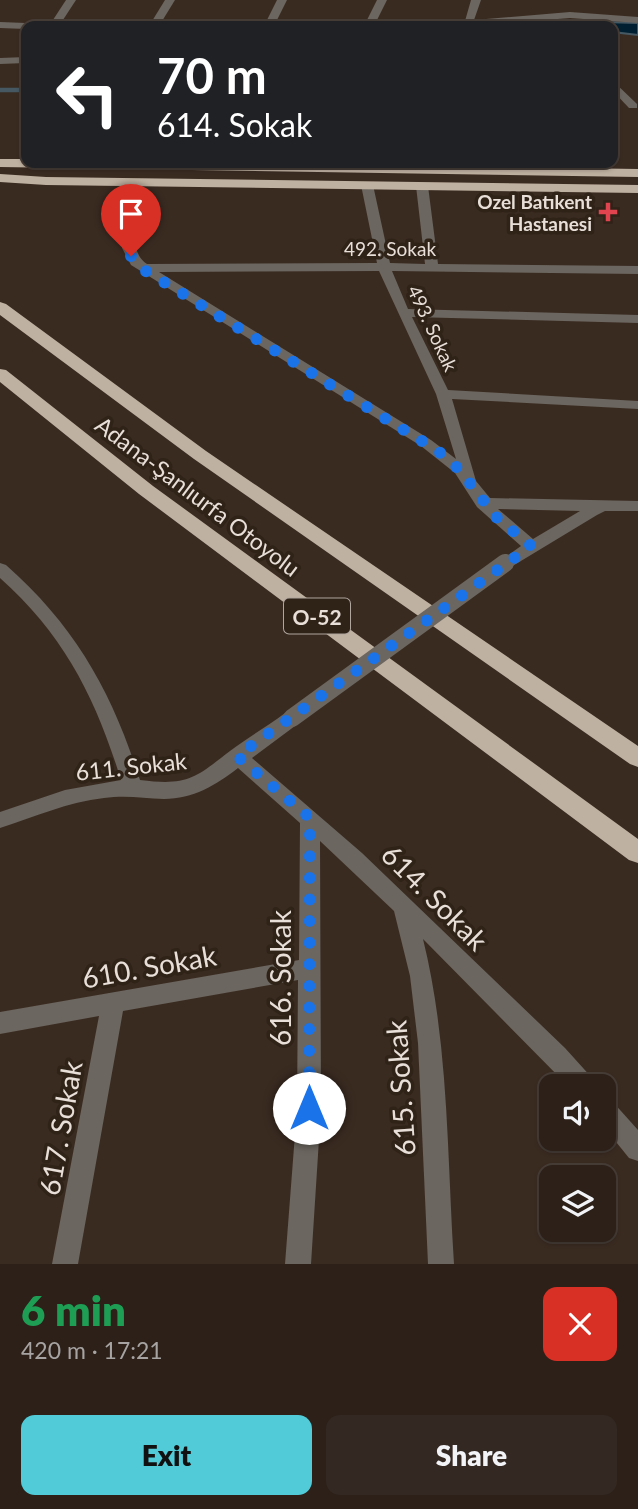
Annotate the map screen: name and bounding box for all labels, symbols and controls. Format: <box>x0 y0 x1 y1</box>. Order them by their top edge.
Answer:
text: 70 m <box>157 46 267 104</box>
icon: left <box>42 49 133 140</box>
text: 614. Sokak <box>157 105 312 144</box>
pin <box>101 184 161 256</box>
place label: Ozel Batıkent Hastanesi <box>477 190 592 235</box>
icon: arrive <box>112 195 150 233</box>
marker: Ozel Batıkent Hastanesi <box>598 202 618 222</box>
street label: 492. Sokak <box>344 237 436 260</box>
street label: 493. Sokak <box>403 281 463 375</box>
street label: Adana-Şanlıurfa Otoyolu <box>90 410 306 582</box>
road number: O-52 <box>284 598 350 634</box>
street label: 611. Sokak <box>74 746 188 786</box>
street label: 614. Sokak <box>375 837 496 958</box>
street label: 616. Sokak <box>263 909 297 1046</box>
street label: 610. Sokak <box>79 937 220 995</box>
street label: 615. Sokak <box>378 1018 422 1157</box>
street label: 617. Sokak <box>31 1057 89 1198</box>
position arrow <box>272 1071 346 1145</box>
map controls <box>539 1074 616 1242</box>
button: sound <box>539 1074 616 1151</box>
button: layers <box>539 1165 616 1242</box>
text: 6 min <box>21 1285 126 1335</box>
button: close <box>543 1287 617 1361</box>
text: 420 m · 17:21 <box>21 1336 163 1364</box>
button: Exit <box>21 1415 312 1495</box>
button: Share <box>326 1415 617 1495</box>

